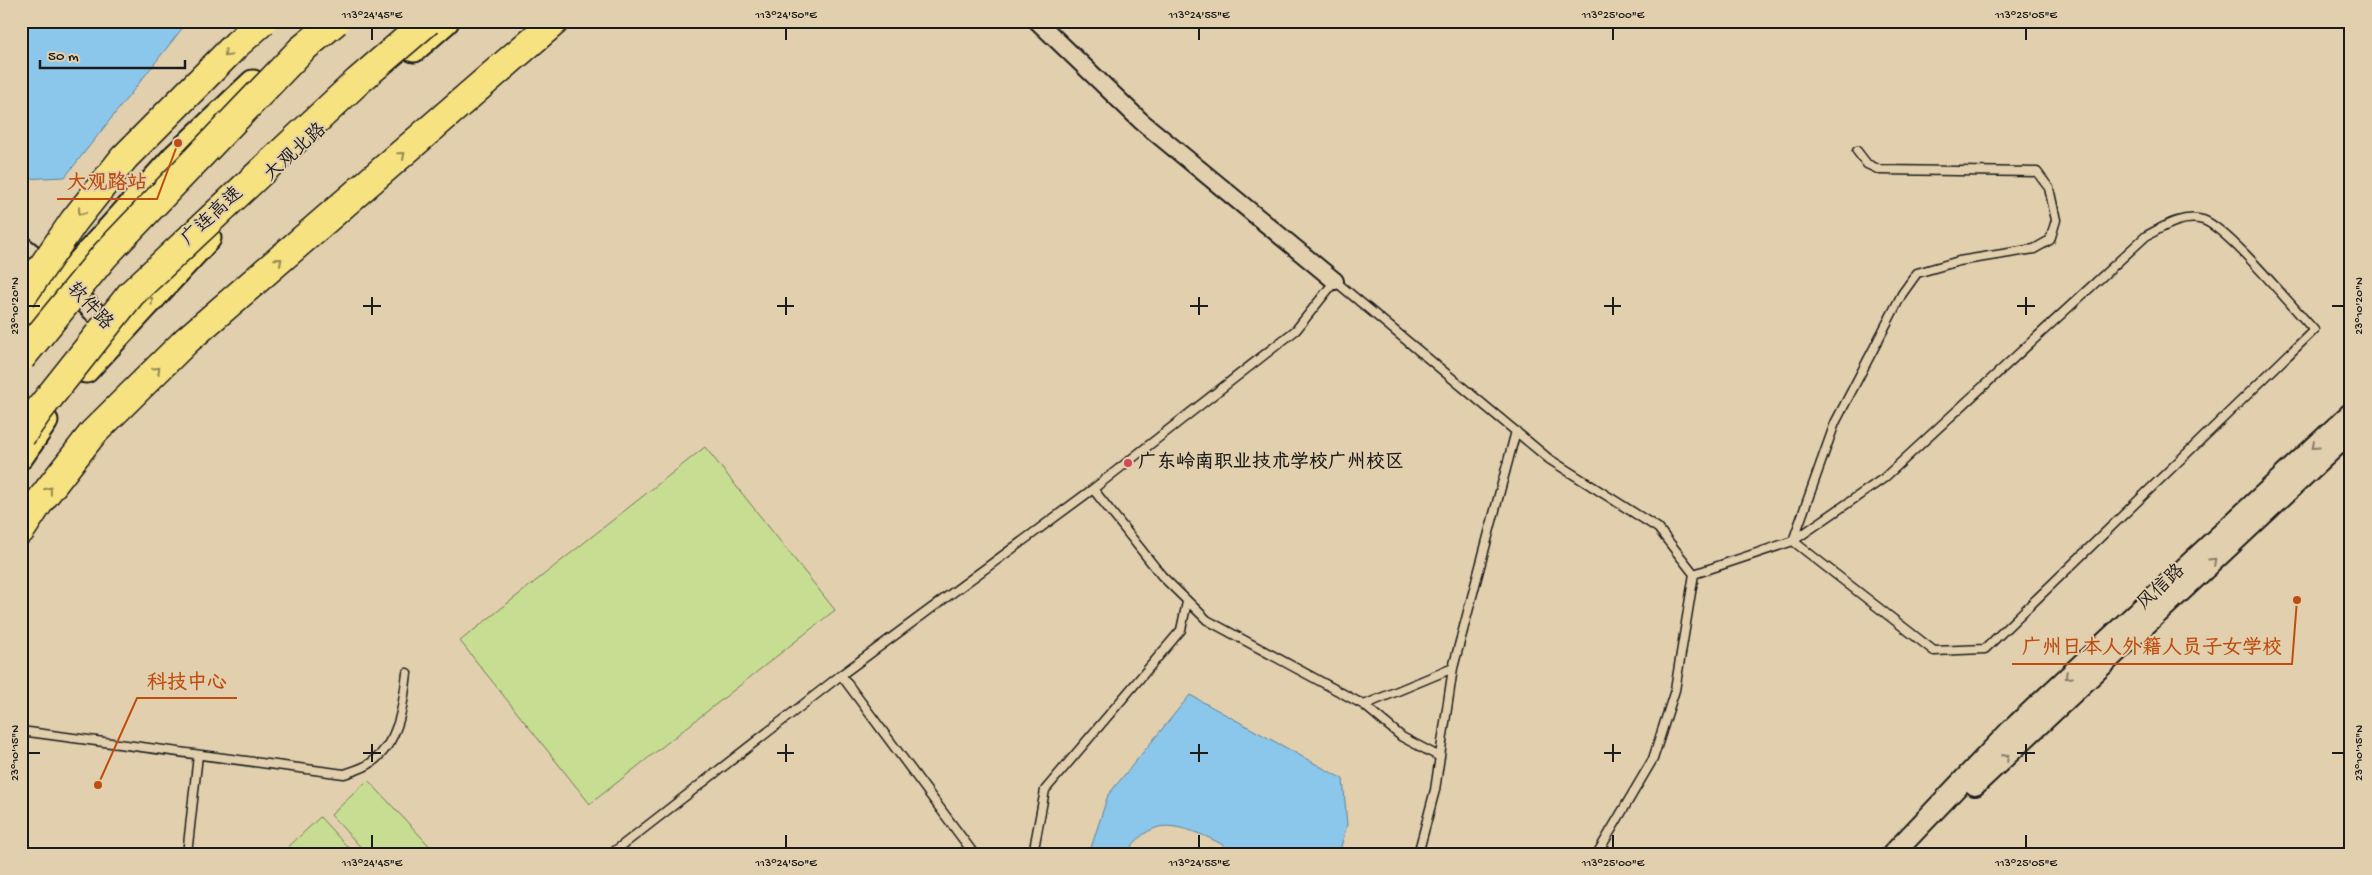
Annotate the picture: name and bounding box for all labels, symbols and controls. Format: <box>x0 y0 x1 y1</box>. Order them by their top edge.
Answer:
text: 113°24'45"E <box>341 9 403 23</box>
text: 113°24'50"E <box>754 9 817 23</box>
text: 113°24'55"E <box>1167 9 1230 23</box>
text: 113°25'00"E <box>1581 9 1645 23</box>
text: 113°25'05"E <box>1994 9 2058 23</box>
scale bar <box>40 38 185 70</box>
text: 50 m <box>48 48 79 66</box>
one-way arrow <box>223 48 232 57</box>
street label: 大观北路 <box>259 118 332 187</box>
one-way arrow <box>396 152 405 161</box>
callout: 大观路站 <box>57 164 157 199</box>
text: 大观路站 <box>67 171 147 196</box>
street label: 广连高速 <box>177 182 249 251</box>
one-way arrow <box>79 206 87 215</box>
one-way arrow <box>273 258 282 267</box>
text: 23°10'20"N <box>9 277 23 335</box>
text: 23°10'20"N <box>2353 277 2367 335</box>
street label: 软件路 <box>61 278 118 336</box>
one-way arrow <box>144 297 153 306</box>
one-way arrow <box>152 366 161 375</box>
one-way arrow <box>2311 440 2320 449</box>
place label: 广东岭南职业技术学校广州校区 <box>1138 451 1404 475</box>
marker: 广东岭南职业技术学校广州校区 <box>1122 457 1134 469</box>
one-way arrow <box>43 486 52 496</box>
one-way arrow <box>2208 558 2217 567</box>
street label: 风信路 <box>2133 559 2191 616</box>
callout: 广州日本人外籍人员子女学校 <box>2012 629 2292 664</box>
text: 广州日本人外籍人员子女学校 <box>2022 636 2282 661</box>
callout: 科技中心 <box>137 663 237 698</box>
one-way arrow <box>2065 670 2074 679</box>
text: 科技中心 <box>147 671 227 696</box>
text: 23°10'15"N <box>9 725 23 781</box>
text: 23°10'15"N <box>2353 725 2367 781</box>
one-way arrow <box>2000 754 2009 763</box>
text: 113°24'45"E <box>341 857 403 871</box>
text: 113°24'50"E <box>754 857 817 871</box>
text: 113°24'55"E <box>1167 857 1230 871</box>
text: 113°25'00"E <box>1581 857 1645 871</box>
text: 113°25'05"E <box>1994 857 2058 871</box>

